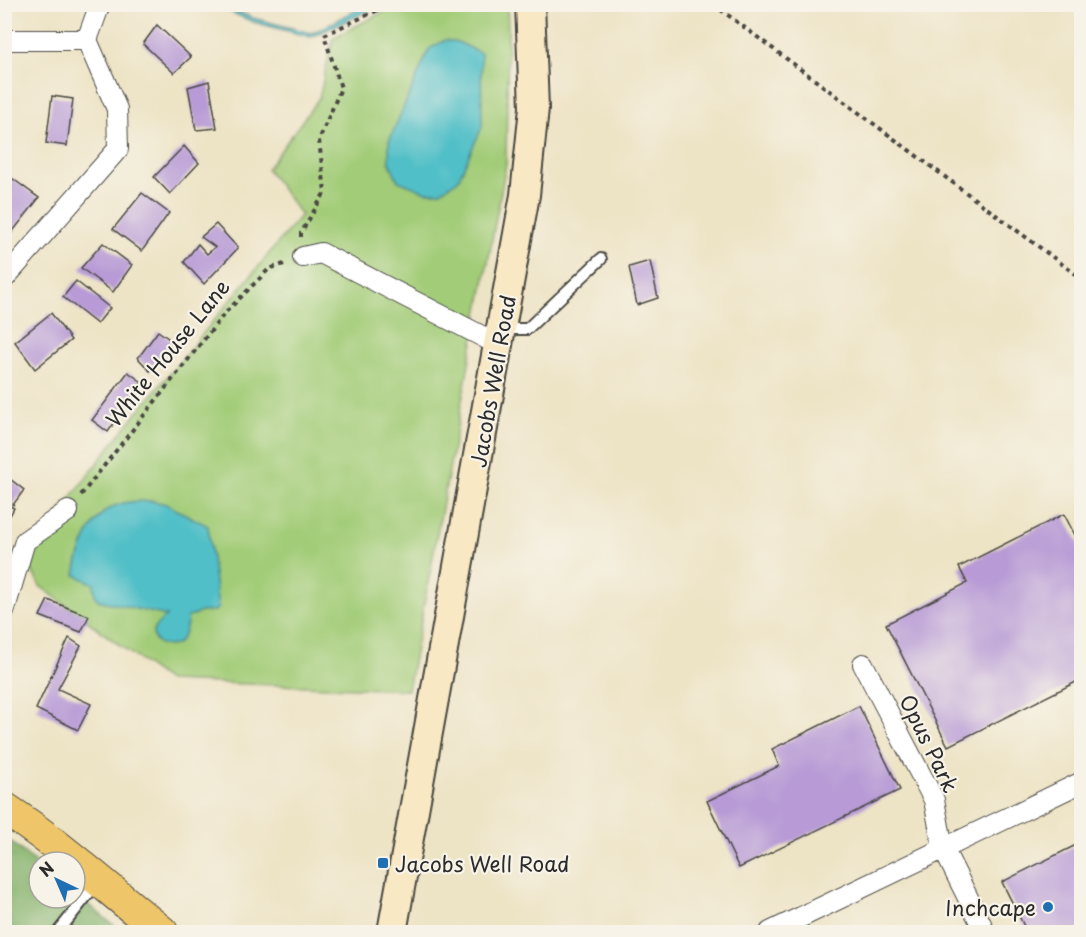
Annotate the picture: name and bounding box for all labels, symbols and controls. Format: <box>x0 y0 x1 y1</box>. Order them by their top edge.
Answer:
street label: White House Lane <box>97 271 237 433</box>
street label: Jacobs Well Road <box>461 292 523 470</box>
street label: Opus Park <box>892 688 968 798</box>
place label: Jacobs Well Road <box>395 847 570 879</box>
north arrow <box>27 850 87 910</box>
text: N <box>33 855 59 882</box>
marker: Jacobs Well Road <box>376 856 390 870</box>
place label: Inchcape <box>945 891 1036 923</box>
marker: Inchcape <box>1041 900 1055 914</box>

